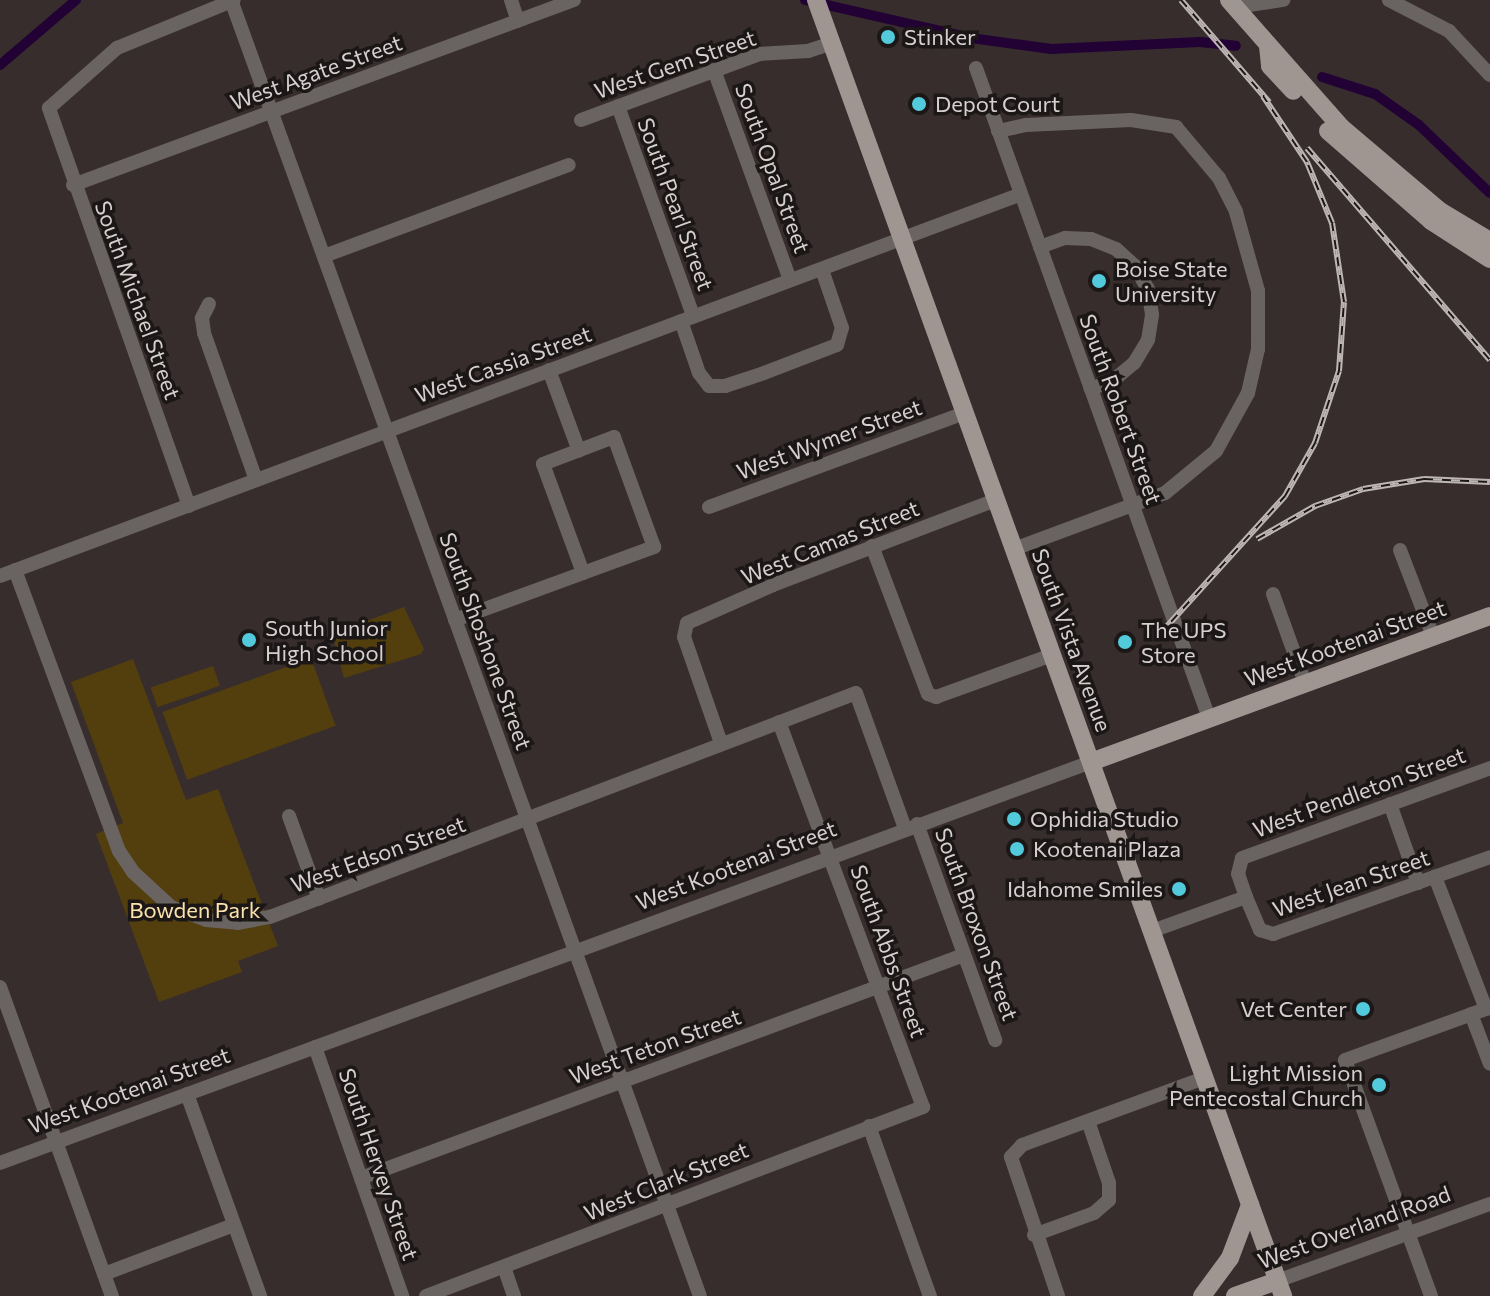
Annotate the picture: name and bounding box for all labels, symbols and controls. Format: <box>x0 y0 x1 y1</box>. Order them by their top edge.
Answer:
street label: West Gem Street <box>591 24 759 104</box>
place label: Stinker <box>904 24 976 50</box>
marker: Stinker <box>879 28 897 46</box>
street label: West Agate Street <box>227 29 405 115</box>
street label: South Opal Street <box>730 80 816 256</box>
place label: Depot Court <box>935 91 1060 117</box>
marker: Depot Court <box>910 95 928 113</box>
street label: South Pearl Street <box>633 114 719 294</box>
street label: South Michael Street <box>90 197 186 403</box>
place label: Boise State University <box>1115 255 1228 306</box>
marker: Boise State University <box>1090 272 1108 290</box>
street label: South Robert Street <box>1074 310 1168 508</box>
street label: West Cassia Street <box>411 320 595 408</box>
street label: West Wymer Street <box>733 393 925 485</box>
street label: West Camas Street <box>737 494 923 590</box>
street label: South Shoshone Street <box>434 529 538 753</box>
street label: South Vista Avenue <box>1027 545 1117 735</box>
street label: West Kootenai Street <box>1241 594 1449 692</box>
place label: South Junior High School <box>265 614 388 666</box>
place label: The UPS Store <box>1141 616 1226 668</box>
marker: South Junior High School <box>240 631 258 649</box>
marker: The UPS Store <box>1116 633 1134 651</box>
street label: West Pendleton Street <box>1249 741 1469 843</box>
place label: Ophidia Studio <box>1030 806 1179 832</box>
street label: West Edson Street <box>287 810 469 898</box>
marker: Ophidia Studio <box>1005 810 1023 828</box>
street label: West Kootenai Street <box>632 815 840 915</box>
street label: South Broxon Street <box>930 824 1024 1024</box>
place label: Kootenai Plaza <box>1033 836 1181 862</box>
marker: Kootenai Plaza <box>1008 840 1026 858</box>
street label: West Jean Street <box>1269 844 1433 922</box>
street label: South Abbs Street <box>846 861 932 1041</box>
place label: Idahome Smiles <box>1007 876 1163 902</box>
marker: Idahome Smiles <box>1170 880 1188 898</box>
park label: Bowden Park <box>129 897 261 923</box>
place label: Vet Center <box>1240 996 1347 1022</box>
marker: Vet Center <box>1354 1000 1372 1018</box>
street label: West Teton Street <box>566 1003 744 1089</box>
street label: West Kootenai Street <box>25 1041 233 1139</box>
place label: Light Mission Pentecostal Church <box>1169 1059 1363 1110</box>
street label: South Hervey Street <box>334 1065 424 1263</box>
marker: Light Mission Pentecostal Church <box>1370 1076 1388 1094</box>
street label: West Clark Street <box>580 1136 752 1226</box>
street label: West Overland Road <box>1254 1180 1454 1274</box>

